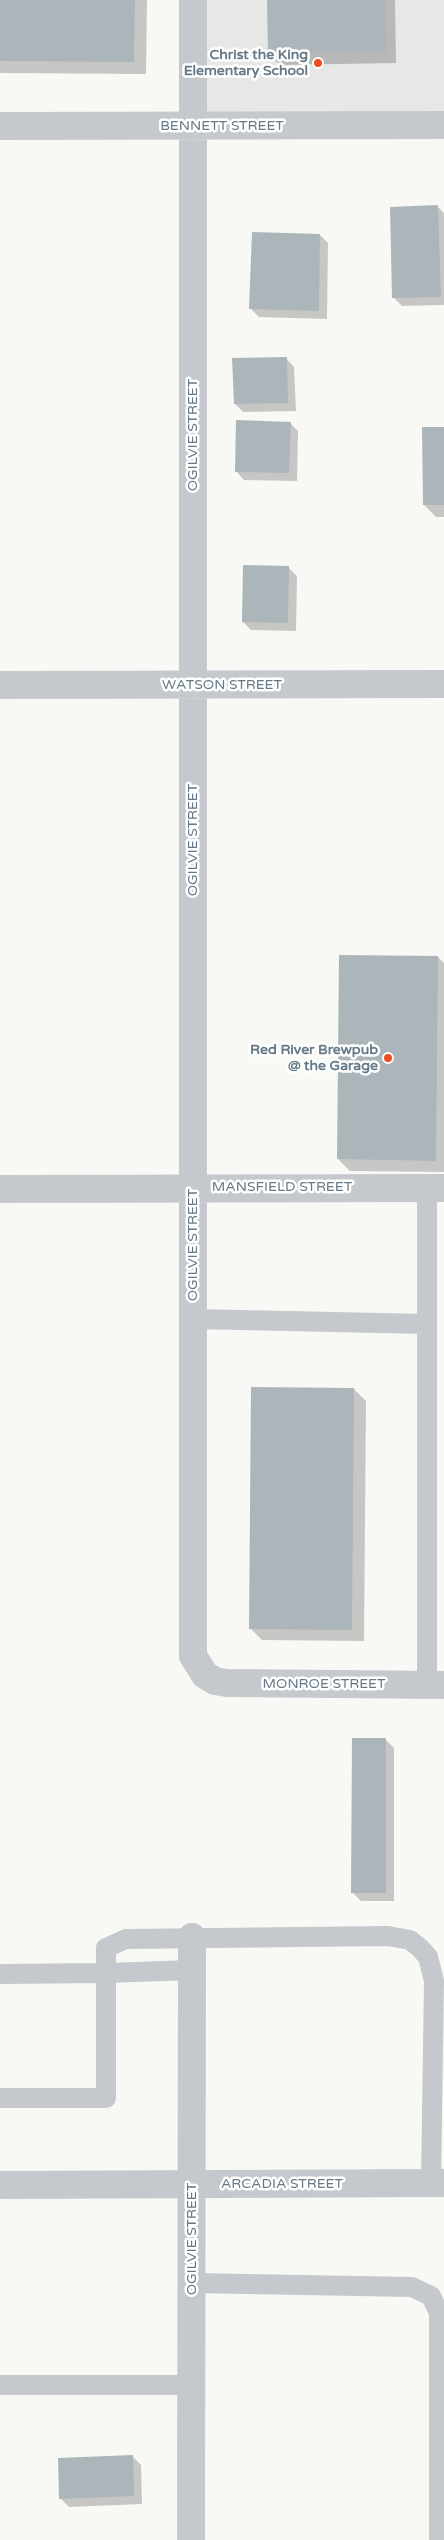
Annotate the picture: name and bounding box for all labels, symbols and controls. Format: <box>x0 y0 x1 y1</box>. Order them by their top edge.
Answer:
place label: Christ the King Elementary School <box>184 47 308 80</box>
marker: Christ the King Elementary School <box>312 57 324 69</box>
street label: BENNETT STREET <box>160 118 284 134</box>
street label: OGILVIE STREET <box>185 379 201 491</box>
street label: WATSON STREET <box>162 677 282 693</box>
street label: OGILVIE STREET <box>185 784 201 896</box>
place label: Red River Brewpub @ the Garage <box>250 1042 378 1074</box>
marker: Red River Brewpub @ the Garage <box>382 1052 394 1064</box>
street label: MANSFIELD STREET <box>212 1179 352 1195</box>
street label: OGILVIE STREET <box>185 1189 201 1301</box>
street label: MONROE STREET <box>262 1676 386 1692</box>
street label: ARCADIA STREET <box>221 2176 343 2192</box>
street label: OGILVIE STREET <box>184 2183 200 2295</box>

